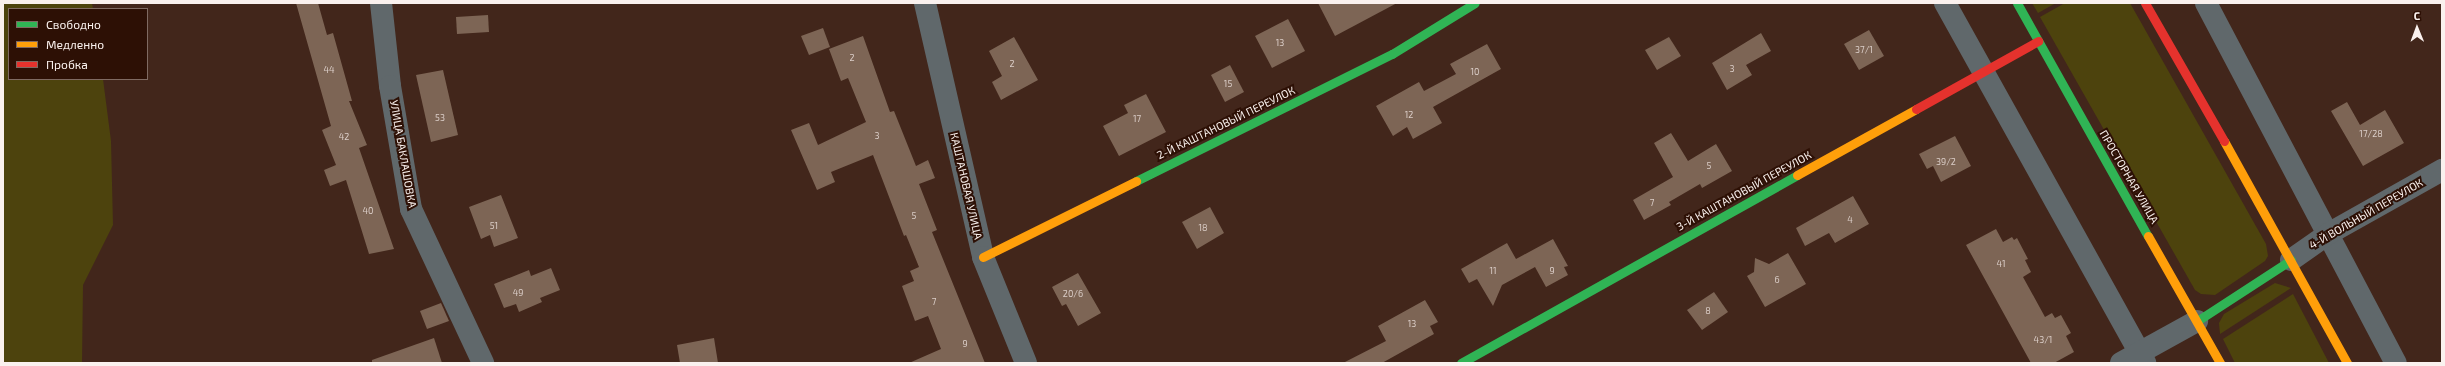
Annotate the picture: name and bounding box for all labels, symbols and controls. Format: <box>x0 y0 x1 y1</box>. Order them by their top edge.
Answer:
legend <box>8 8 148 80</box>
north arrow <box>2397 8 2437 48</box>
text: С <box>2413 9 2420 22</box>
text: Свободно <box>46 17 101 31</box>
text: Медленно <box>46 37 104 51</box>
house number: 13 <box>1276 38 1284 48</box>
house number: 37/1 <box>1855 45 1873 55</box>
house number: 2 <box>849 53 855 63</box>
text: Пробка <box>46 57 88 71</box>
house number: 2 <box>1009 59 1015 69</box>
house number: 3 <box>1729 64 1735 74</box>
house number: 44 <box>323 65 335 75</box>
house number: 10 <box>1470 67 1480 77</box>
house number: 15 <box>1224 79 1232 89</box>
street label: 2-Й КАШТАНОВЫЙ ПЕРЕУЛОК <box>1155 84 1297 162</box>
street label: УЛИЦА БАКЛАШОВКА <box>387 99 419 209</box>
house number: 12 <box>1405 110 1413 120</box>
house number: 53 <box>435 113 445 123</box>
house number: 17 <box>1133 114 1141 124</box>
street label: ПРОСТОРНАЯ УЛИЦА <box>2097 128 2161 226</box>
house number: 17/28 <box>2359 129 2383 139</box>
house number: 3 <box>874 131 880 141</box>
street label: КАШТАНОВАЯ УЛИЦА <box>947 131 985 241</box>
house number: 42 <box>339 132 349 142</box>
street label: 3-Й КАШТАНОВЫЙ ПЕРЕУЛОК <box>1674 148 1814 234</box>
house number: 39/2 <box>1936 157 1956 167</box>
house number: 5 <box>1707 161 1711 171</box>
street label: 4-Й ВОЛЬНЫЙ ПЕРЕУЛОК <box>2307 176 2425 252</box>
house number: 7 <box>1650 198 1654 208</box>
house number: 40 <box>363 206 373 216</box>
house number: 5 <box>912 211 916 221</box>
house number: 4 <box>1847 215 1853 225</box>
house number: 51 <box>490 221 498 231</box>
house number: 18 <box>1198 223 1208 233</box>
house number: 41 <box>1996 259 2006 269</box>
house number: 11 <box>1489 266 1497 276</box>
house number: 9 <box>1549 266 1555 276</box>
house number: 6 <box>1774 275 1780 285</box>
house number: 49 <box>513 288 523 298</box>
house number: 20/6 <box>1063 289 1083 299</box>
house number: 7 <box>932 297 936 307</box>
house number: 8 <box>1705 306 1711 316</box>
house number: 13 <box>1408 319 1416 329</box>
house number: 43/1 <box>2034 335 2052 345</box>
house number: 9 <box>962 339 968 349</box>

